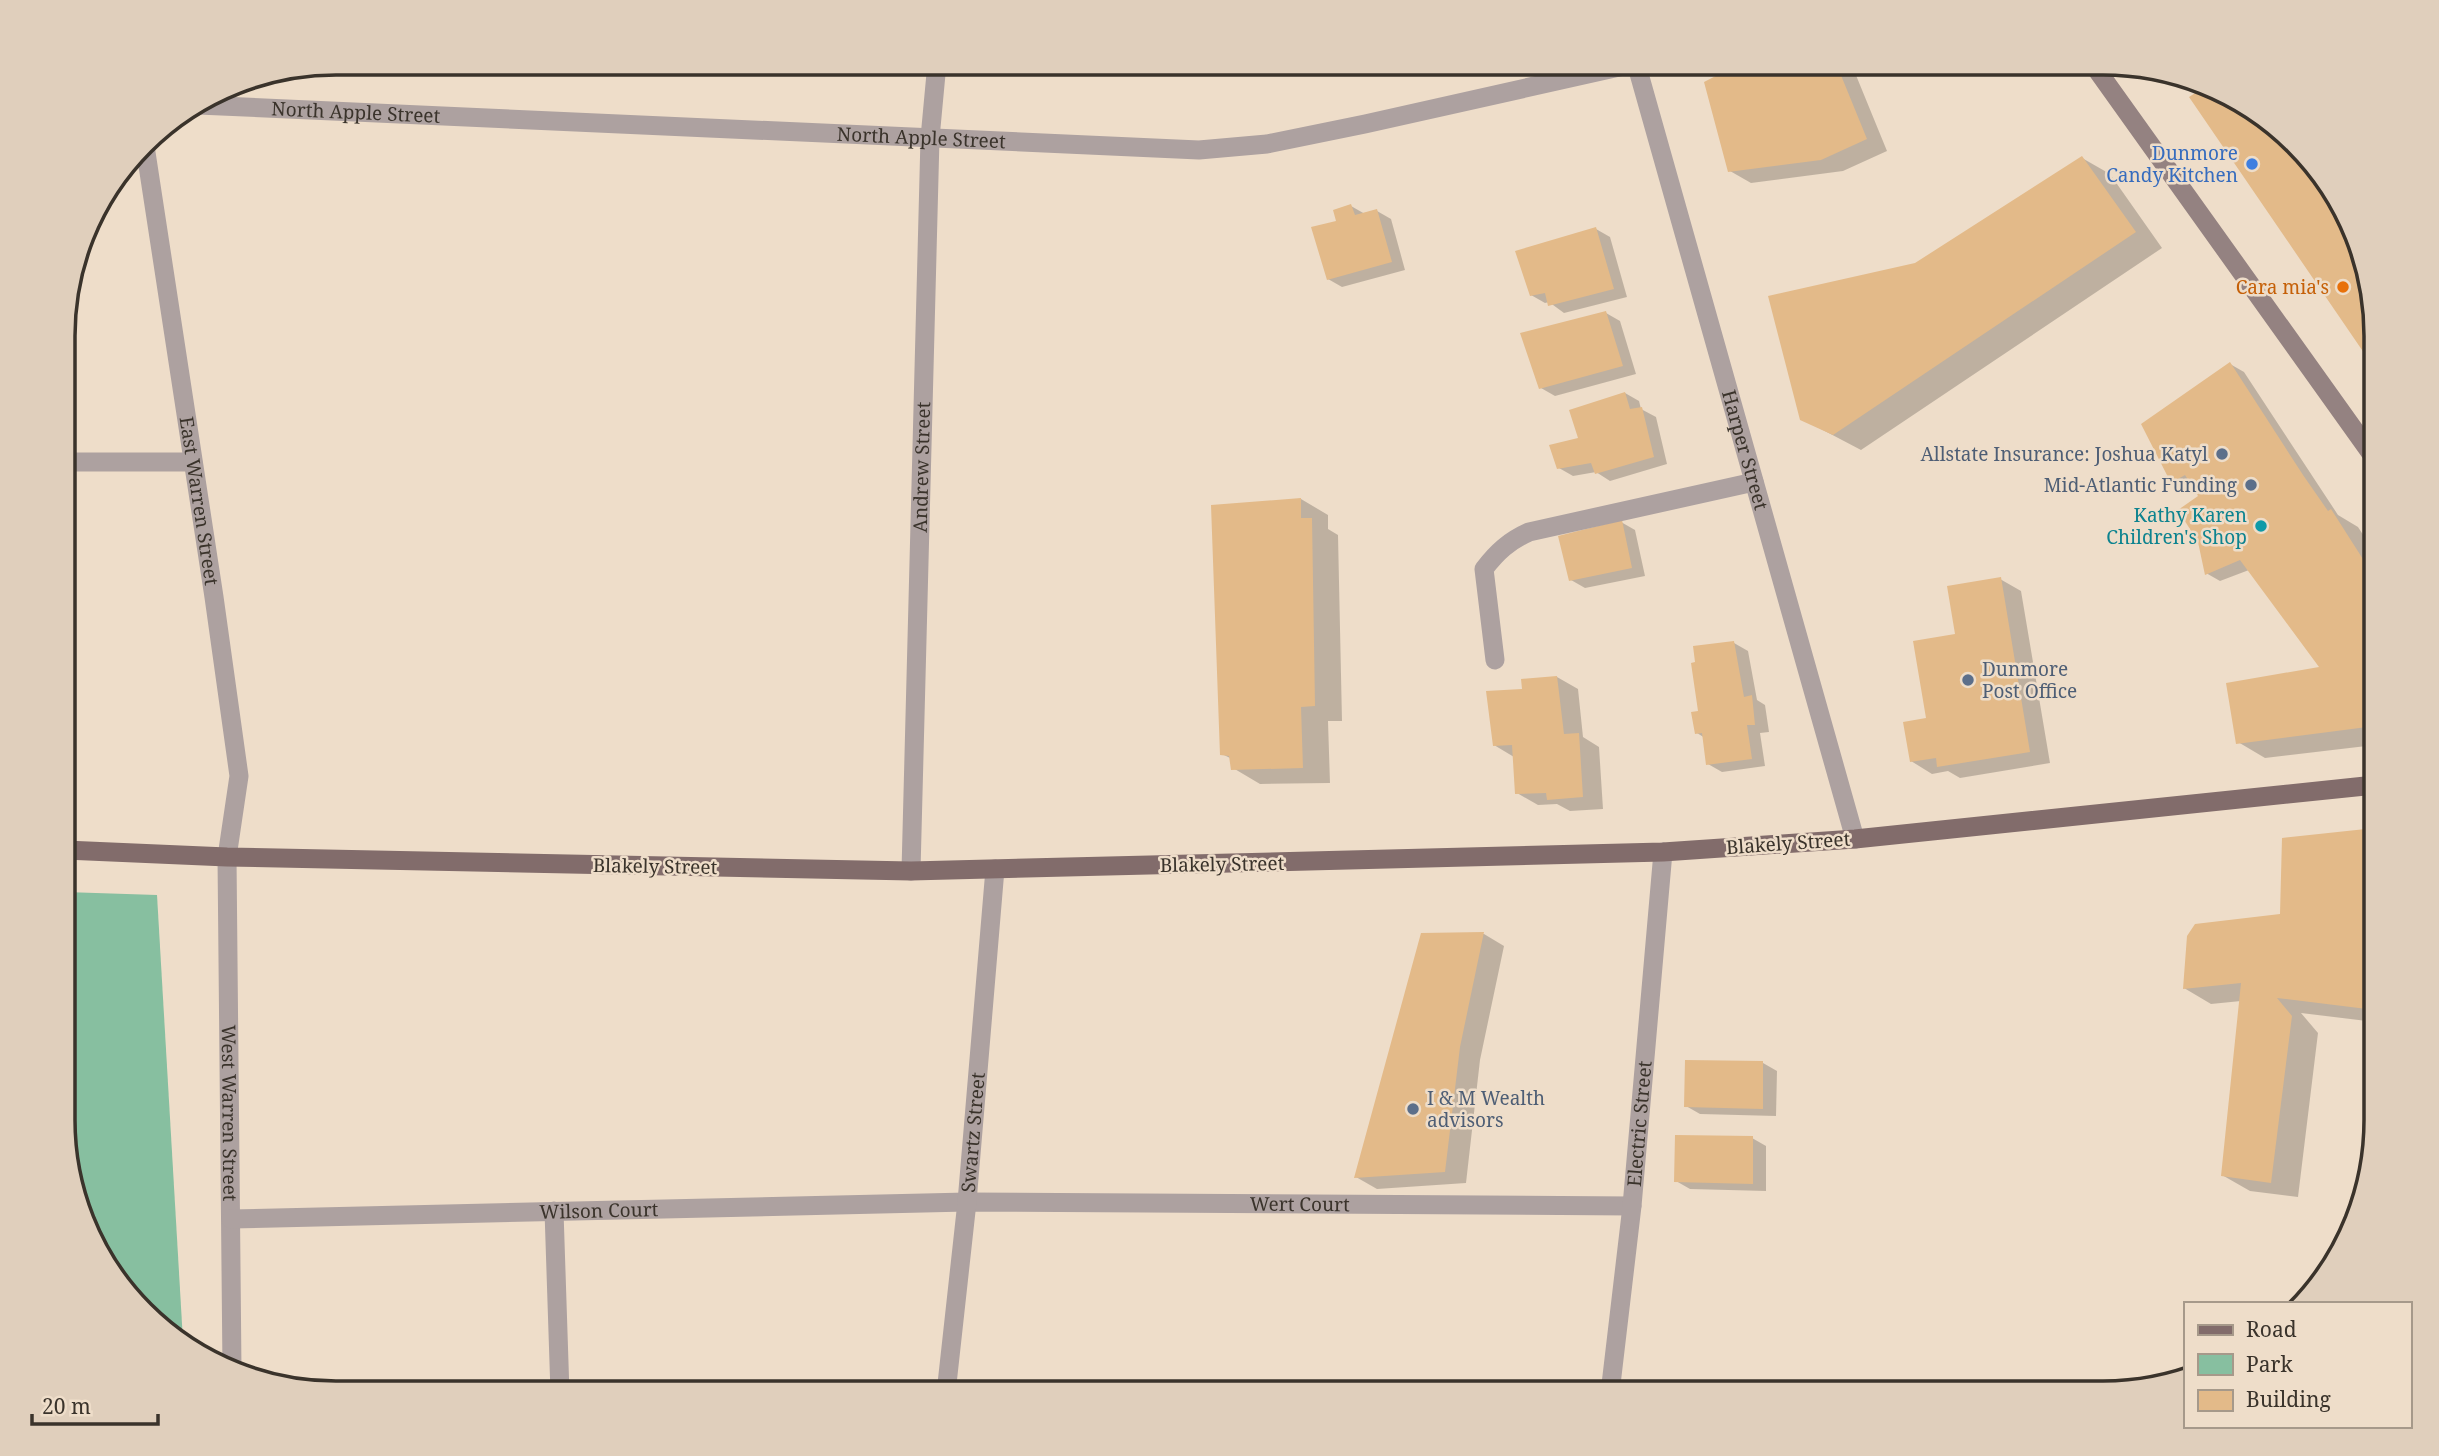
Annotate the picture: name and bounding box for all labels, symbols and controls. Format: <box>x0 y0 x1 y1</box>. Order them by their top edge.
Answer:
street label: North Apple Street <box>271 95 441 129</box>
street label: North Apple Street <box>836 121 1007 154</box>
place label: Dunmore Candy Kitchen <box>2106 140 2238 188</box>
marker: Dunmore Candy Kitchen <box>2244 156 2260 172</box>
place label: Cara mia's <box>2236 274 2329 300</box>
marker: Cara mia's <box>2335 279 2351 295</box>
street label: Harper Street <box>1716 387 1775 513</box>
street label: Andrew Street <box>907 401 936 533</box>
street label: East Warren Street <box>174 415 225 587</box>
place label: Allstate Insurance: Joshua Katyl <box>1920 441 2208 467</box>
marker: Allstate Insurance: Joshua Katyl <box>2214 446 2230 462</box>
place label: Mid-Atlantic Funding <box>2044 472 2237 498</box>
marker: Mid-Atlantic Funding <box>2243 477 2259 493</box>
place label: Kathy Karen Children's Shop <box>2106 502 2247 550</box>
marker: Kathy Karen Children's Shop <box>2253 518 2269 534</box>
place label: Dunmore Post Office <box>1982 656 2077 704</box>
marker: Dunmore Post Office <box>1960 672 1976 688</box>
street label: Blakely Street <box>1725 826 1851 860</box>
street label: Blakely Street <box>1160 850 1285 878</box>
street label: Blakely Street <box>593 852 718 880</box>
street label: West Warren Street <box>216 1025 243 1202</box>
street label: Electric Street <box>1621 1059 1658 1188</box>
street label: Swartz Street <box>955 1071 991 1194</box>
place label: I & M Wealth advisors <box>1427 1085 1545 1133</box>
marker: I & M Wealth advisors <box>1405 1101 1421 1117</box>
street label: Wert Court <box>1250 1191 1350 1217</box>
street label: Wilson Court <box>539 1196 659 1225</box>
legend <box>2184 1302 2411 1428</box>
text: Road <box>2246 1315 2297 1343</box>
text: Park <box>2246 1350 2293 1378</box>
scale bar <box>32 1382 158 1426</box>
text: Building <box>2246 1385 2331 1413</box>
text: 20 m <box>42 1392 91 1420</box>

